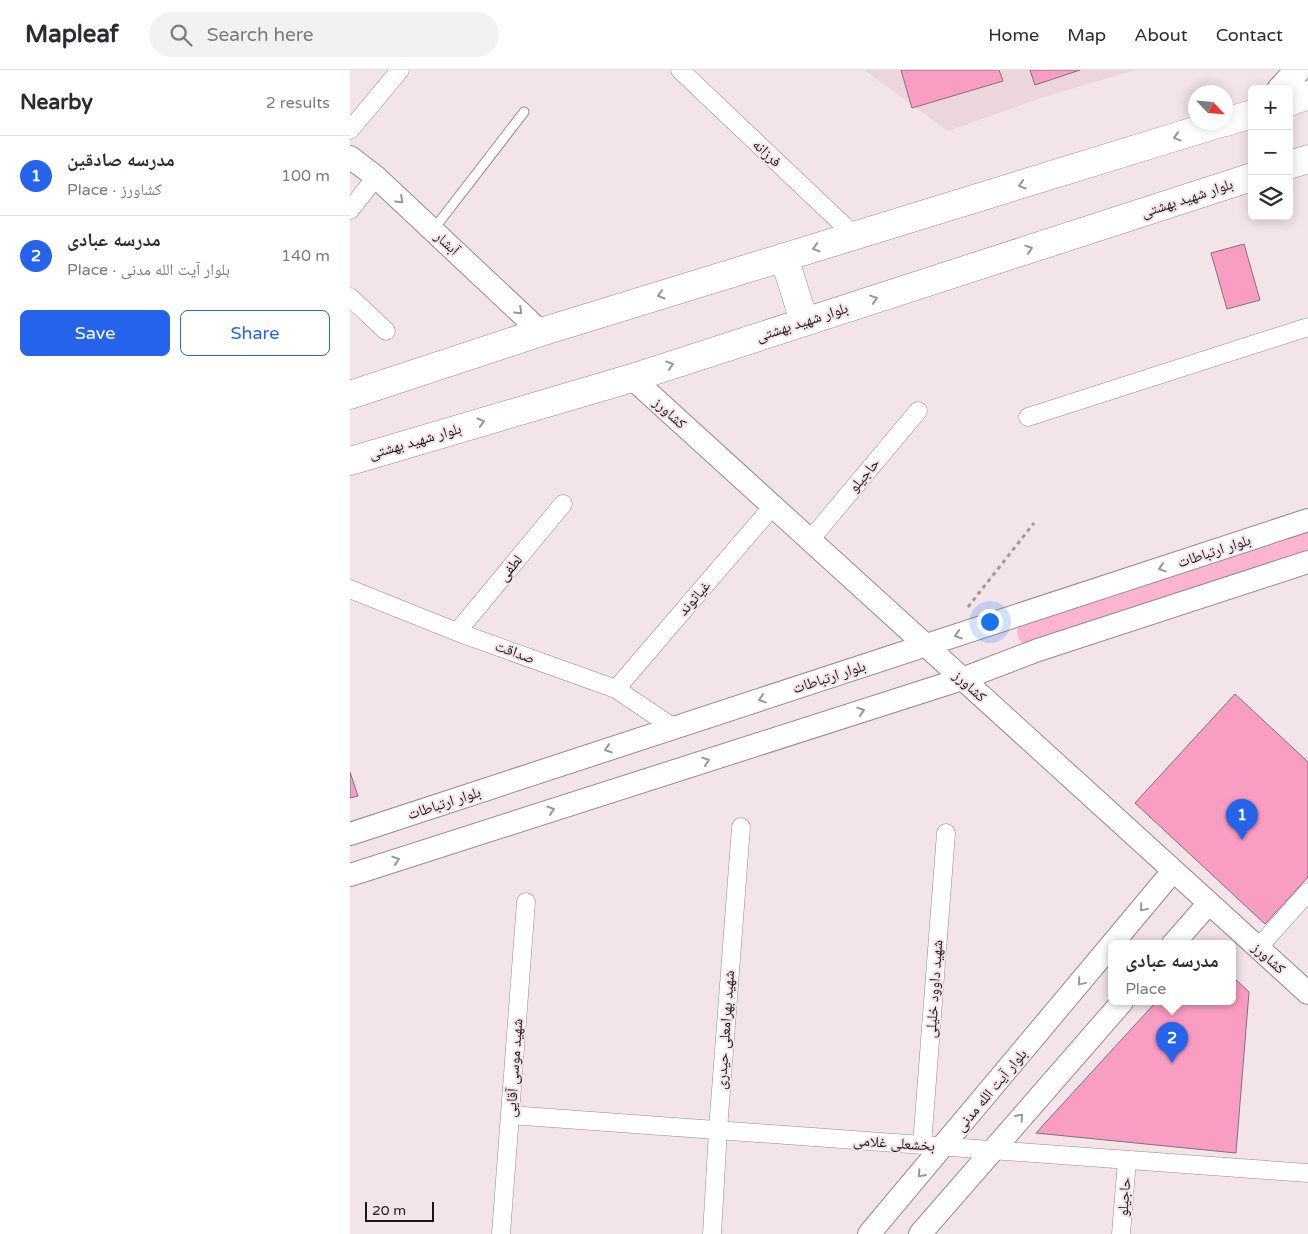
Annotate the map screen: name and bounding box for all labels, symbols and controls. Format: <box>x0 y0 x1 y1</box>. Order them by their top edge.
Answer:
search box <box>149 12 499 57</box>
text: Mapleaf <box>25 20 119 49</box>
icon: search <box>167 21 195 49</box>
text: Search here <box>207 24 314 46</box>
text: Home <box>988 24 1039 46</box>
text: Map <box>1067 24 1106 46</box>
text: About <box>1134 24 1188 46</box>
text: Contact <box>1216 24 1283 46</box>
north arrow <box>1188 85 1233 130</box>
map controls <box>1248 85 1293 220</box>
button: + <box>1248 85 1293 130</box>
text: Nearby <box>20 90 93 115</box>
text: 2 results <box>266 93 330 113</box>
button: − <box>1248 130 1293 175</box>
one-way arrow <box>1174 131 1182 141</box>
street label: فرزانه <box>749 135 785 171</box>
text: مدرسه صادقین <box>67 149 175 171</box>
text: 1 <box>31 166 41 186</box>
text: 100 m <box>281 166 330 186</box>
street label: بلوار شهید بهشتی <box>1139 175 1236 222</box>
button: layers <box>1248 175 1293 220</box>
one-way arrow <box>1018 179 1027 189</box>
text: Place · کشاورز <box>67 180 162 200</box>
one-way arrow <box>395 194 404 203</box>
street label: آبشار <box>430 226 464 260</box>
text: مدرسه عبادی <box>67 229 161 251</box>
one-way arrow <box>813 242 821 252</box>
one-way arrow <box>1024 244 1033 254</box>
text: 2 <box>31 246 41 266</box>
text: 140 m <box>281 246 330 266</box>
text: Place · بلوار آیت الله مدنی <box>67 260 230 280</box>
one-way arrow <box>657 289 666 299</box>
one-way arrow <box>870 294 878 304</box>
street label: بلوار شهید بهشتی <box>754 299 851 346</box>
one-way arrow <box>513 305 522 314</box>
button: Save <box>20 310 170 356</box>
button: Share <box>180 310 330 356</box>
one-way arrow <box>665 361 674 371</box>
street label: کشاورز <box>649 393 690 433</box>
one-way arrow <box>476 417 484 427</box>
street label: بلوار شهید بهشتی <box>367 419 464 464</box>
street label: حاجیلو <box>845 454 884 496</box>
street label: بلوار ارتباطات <box>1175 531 1253 571</box>
street label: لطفی <box>494 551 527 585</box>
one-way arrow <box>1158 562 1167 572</box>
street label: غیاثوند <box>674 577 714 619</box>
your location <box>977 609 1003 635</box>
one-way arrow <box>954 629 962 639</box>
street label: صداقت <box>493 637 537 667</box>
street label: بلوار ارتباطات <box>790 657 868 697</box>
street label: کشاورز <box>949 666 990 706</box>
one-way arrow <box>759 693 767 703</box>
one-way arrow <box>856 707 864 717</box>
one-way arrow <box>604 744 613 754</box>
one-way arrow <box>701 756 710 766</box>
street label: بلوار ارتباطات <box>405 783 483 823</box>
pin: 1 <box>1226 799 1258 840</box>
one-way arrow <box>546 806 555 816</box>
one-way arrow <box>392 856 400 866</box>
one-way arrow <box>1139 902 1148 911</box>
street label: کشاورز <box>1248 938 1289 978</box>
street label: شهید داوود خلیلی <box>922 939 947 1039</box>
popup <box>1108 940 1236 1005</box>
text: مدرسه عبادی <box>1125 950 1219 972</box>
street label: شهید بهرامعلی حیدری <box>712 970 739 1090</box>
one-way arrow <box>1078 976 1086 985</box>
text: Place <box>1125 979 1166 999</box>
street label: شهید موسی آقایی <box>502 1018 527 1118</box>
pin: 2 <box>1156 1022 1188 1063</box>
street label: بلوار آیت الله مدنی <box>951 1045 1032 1136</box>
one-way arrow <box>1015 1114 1024 1123</box>
street label: بخشعلی غلامی <box>852 1131 936 1156</box>
one-way arrow <box>918 1168 926 1177</box>
street label: حاجیلو <box>1114 1176 1134 1217</box>
scale bar <box>365 1199 434 1222</box>
text: 20 m <box>372 1202 406 1219</box>

